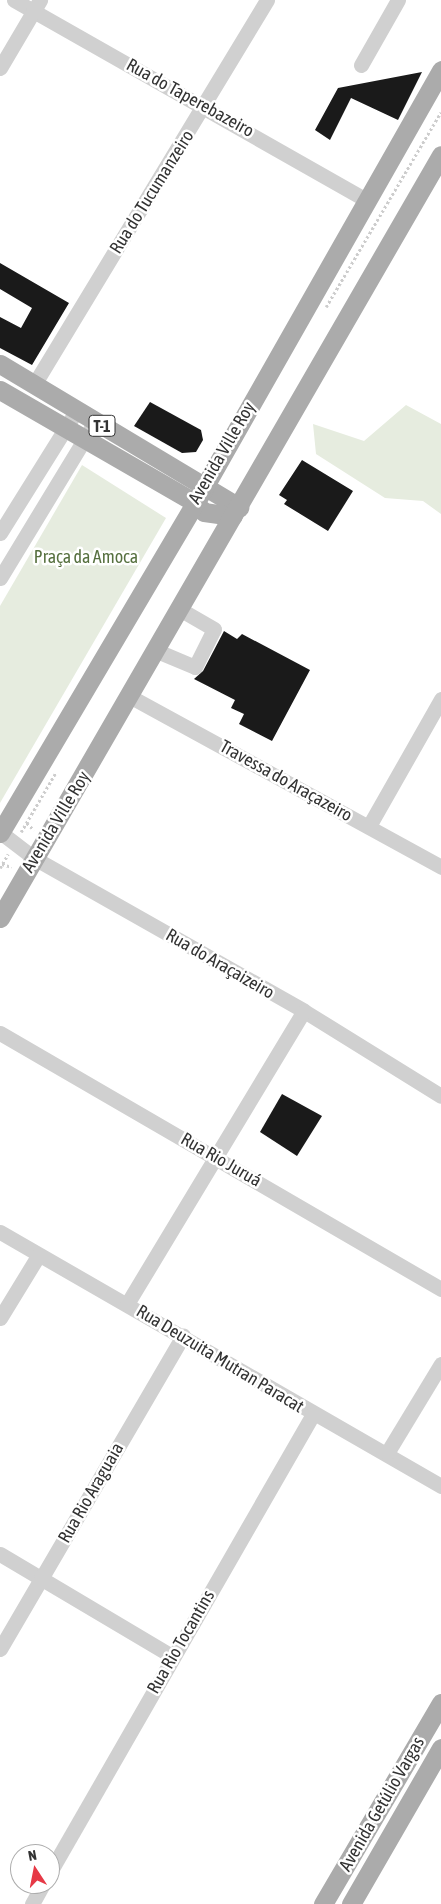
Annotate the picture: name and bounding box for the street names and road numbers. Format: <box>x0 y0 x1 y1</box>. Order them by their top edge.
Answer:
street label: Rua do Taperebazeiro <box>122 54 258 142</box>
street label: Rua do Tucumanzeiro <box>105 126 199 258</box>
street label: Avenida Ville Roy <box>184 398 260 508</box>
road number: T-1 <box>88 412 116 440</box>
street label: Travessa do Araçazeiro <box>216 736 356 826</box>
street label: Avenida Ville Roy <box>17 768 95 876</box>
street label: Rua do Araçaizeiro <box>162 924 278 1004</box>
street label: Rua Rio Juruá <box>177 1128 265 1192</box>
street label: Rua Deuzuita Mutran Paracat <box>132 1300 308 1418</box>
street label: Rua Rio Araguaia <box>54 1439 128 1547</box>
street label: Rua Rio Tocantins <box>143 1586 219 1698</box>
street label: Avenida Getúlio Vargas <box>335 1733 429 1875</box>

